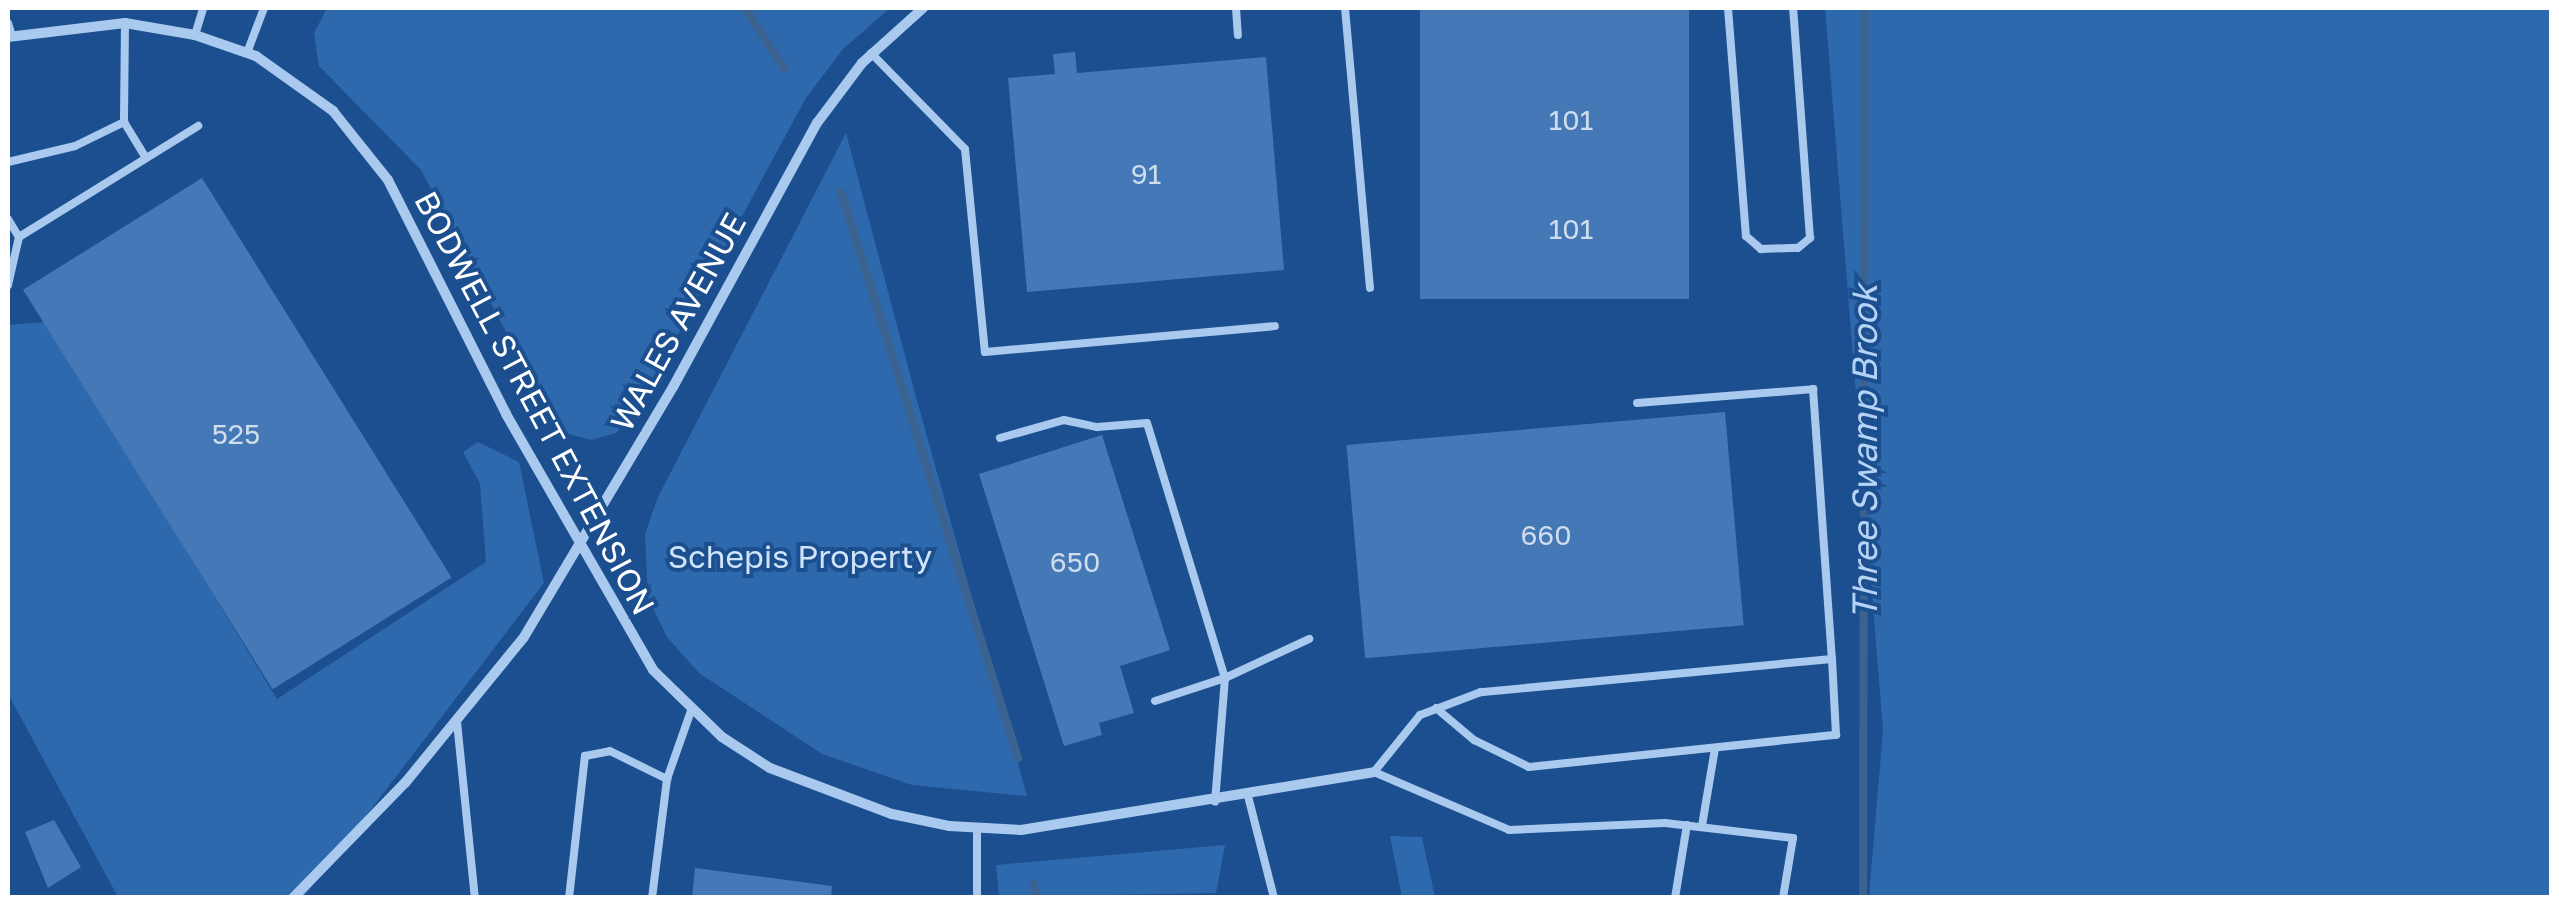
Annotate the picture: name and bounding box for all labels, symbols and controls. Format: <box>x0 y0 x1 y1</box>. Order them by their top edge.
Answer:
house number: 101 <box>1549 103 1593 137</box>
house number: 91 <box>1131 157 1161 191</box>
street label: BODWELL STREET EXTENSION <box>407 185 663 621</box>
street label: WALES AVENUE <box>602 206 754 438</box>
house number: 101 <box>1549 212 1593 246</box>
water label: Three Swamp Brook <box>1843 284 1885 620</box>
house number: 525 <box>212 417 260 451</box>
house number: 660 <box>1520 518 1572 552</box>
park label: Schepis Property <box>668 537 932 575</box>
house number: 650 <box>1050 545 1100 579</box>

